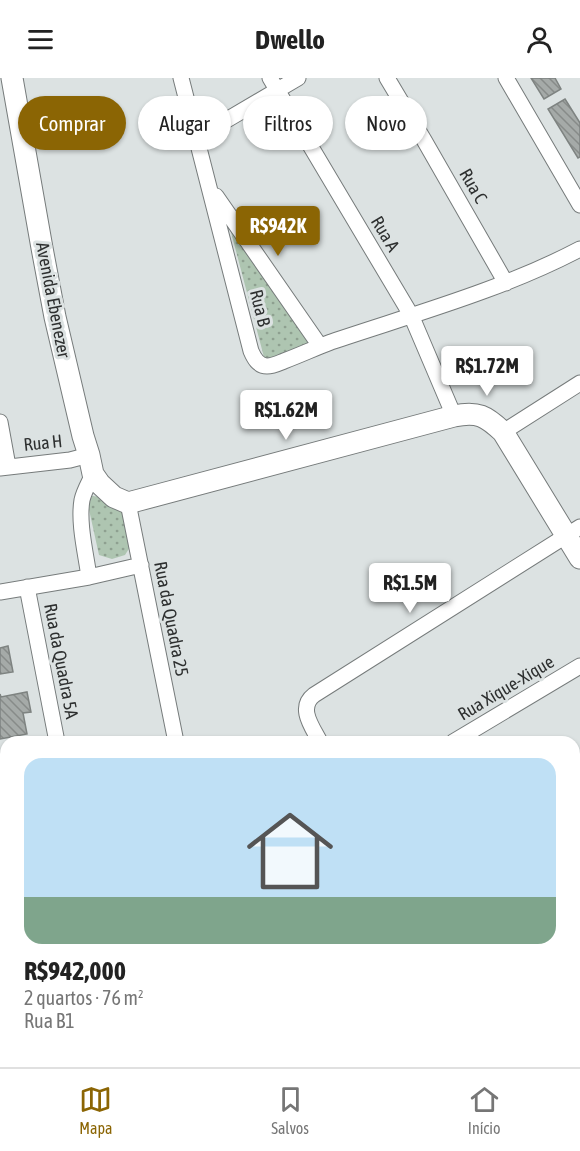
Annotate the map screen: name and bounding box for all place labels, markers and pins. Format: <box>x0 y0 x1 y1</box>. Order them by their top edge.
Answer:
pin: R$942K <box>229 206 327 257</box>
pin: R$1.72M <box>432 346 542 397</box>
pin: R$1.62M <box>231 390 341 441</box>
pin: R$1.5M <box>361 563 459 614</box>

